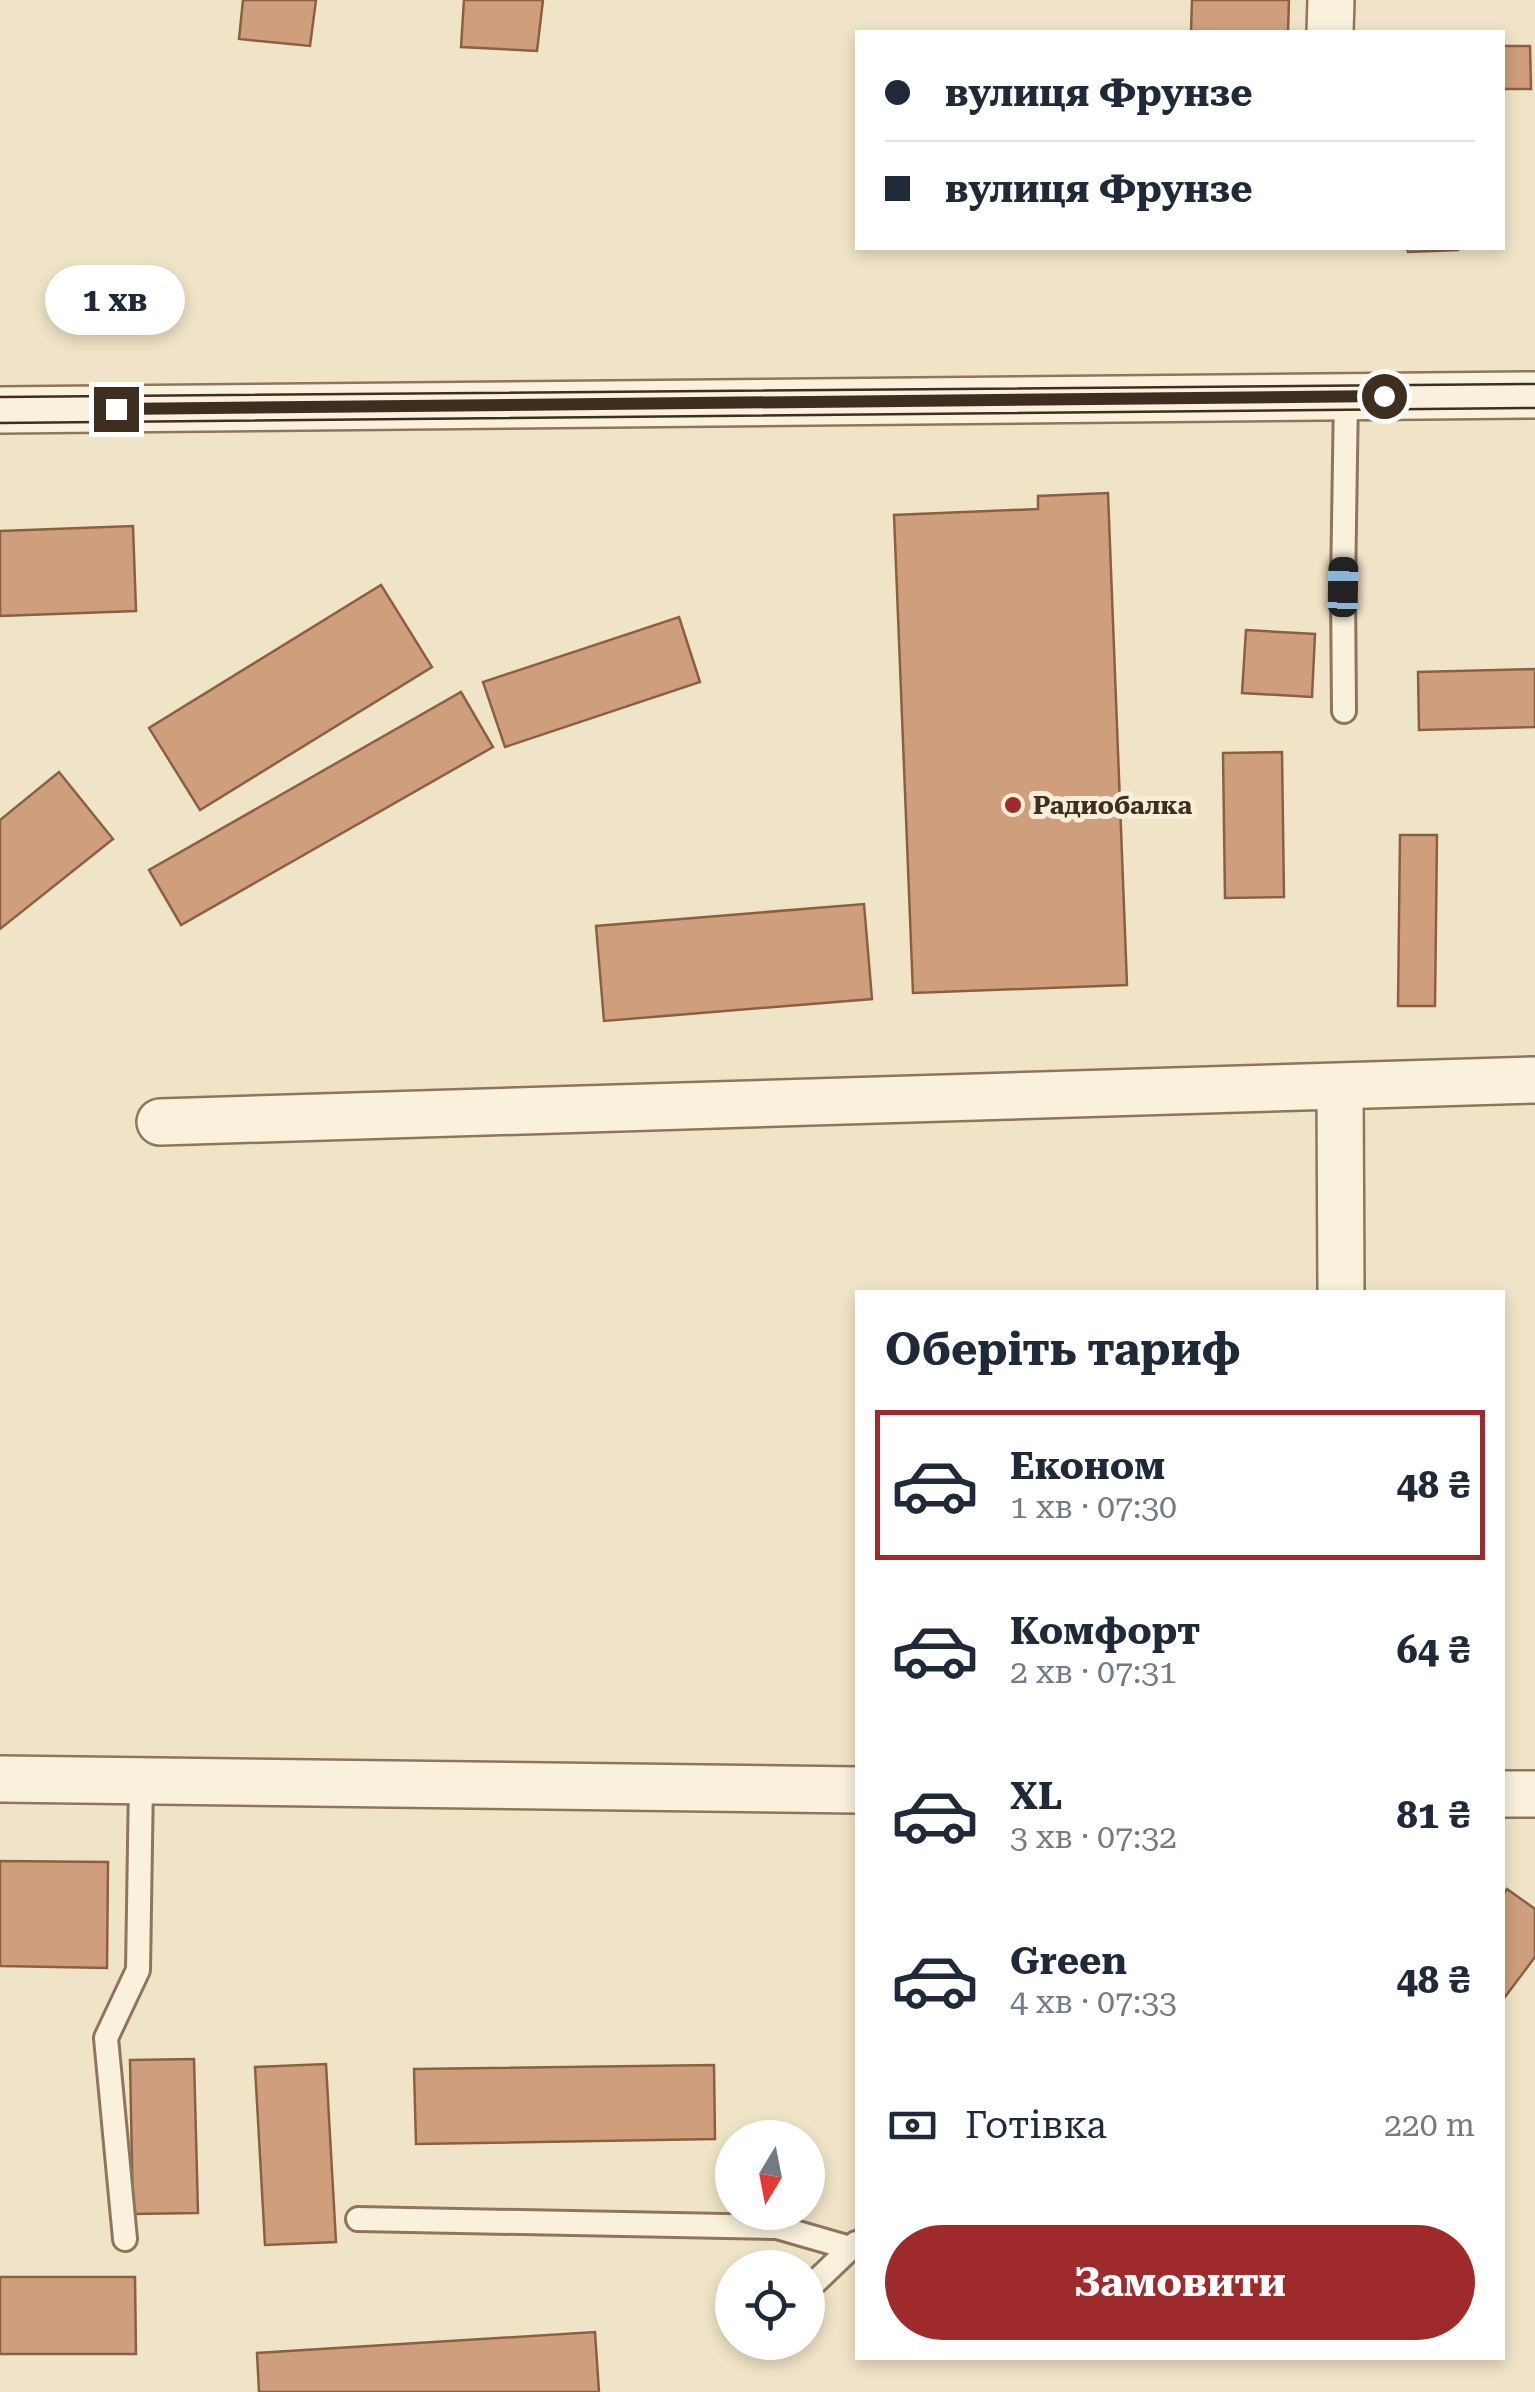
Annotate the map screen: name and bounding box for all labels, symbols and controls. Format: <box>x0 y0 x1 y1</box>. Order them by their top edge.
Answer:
text: вулиця Фрунзе <box>945 71 1252 115</box>
text: вулиця Фрунзе <box>945 167 1252 211</box>
callout: 1 хв <box>46 264 186 334</box>
text: 1 хв <box>83 281 147 319</box>
route start <box>1362 374 1407 419</box>
route end <box>94 387 139 432</box>
car <box>1327 557 1359 617</box>
place label: Радиобалка <box>1033 791 1192 820</box>
marker: Радиобалка <box>1002 794 1024 816</box>
text: Оберіть тариф <box>885 1323 1241 1376</box>
icon: car <box>890 1440 980 1530</box>
text: Економ <box>1010 1444 1165 1488</box>
text: 48 ₴ <box>1397 1463 1470 1507</box>
text: 1 хв · 07:30 <box>1010 1488 1177 1526</box>
icon: car <box>890 1605 980 1695</box>
text: Комфорт <box>1010 1609 1200 1653</box>
text: 64 ₴ <box>1397 1628 1470 1672</box>
text: 2 хв · 07:31 <box>1010 1653 1177 1691</box>
icon: car <box>890 1770 980 1860</box>
text: XL <box>1010 1774 1062 1818</box>
text: 81 ₴ <box>1397 1793 1470 1837</box>
text: 3 хв · 07:32 <box>1010 1818 1177 1856</box>
icon: car <box>890 1935 980 2025</box>
text: Green <box>1010 1939 1127 1983</box>
text: 48 ₴ <box>1397 1958 1470 2002</box>
text: 4 хв · 07:33 <box>1010 1983 1177 2021</box>
icon: cash <box>885 2098 940 2153</box>
text: Готівка <box>965 2103 1107 2147</box>
text: 220 m <box>1384 2106 1475 2144</box>
north arrow <box>715 2120 825 2230</box>
map controls <box>715 2120 825 2360</box>
button: Замовити <box>885 2225 1475 2340</box>
button: locate <box>715 2250 825 2360</box>

